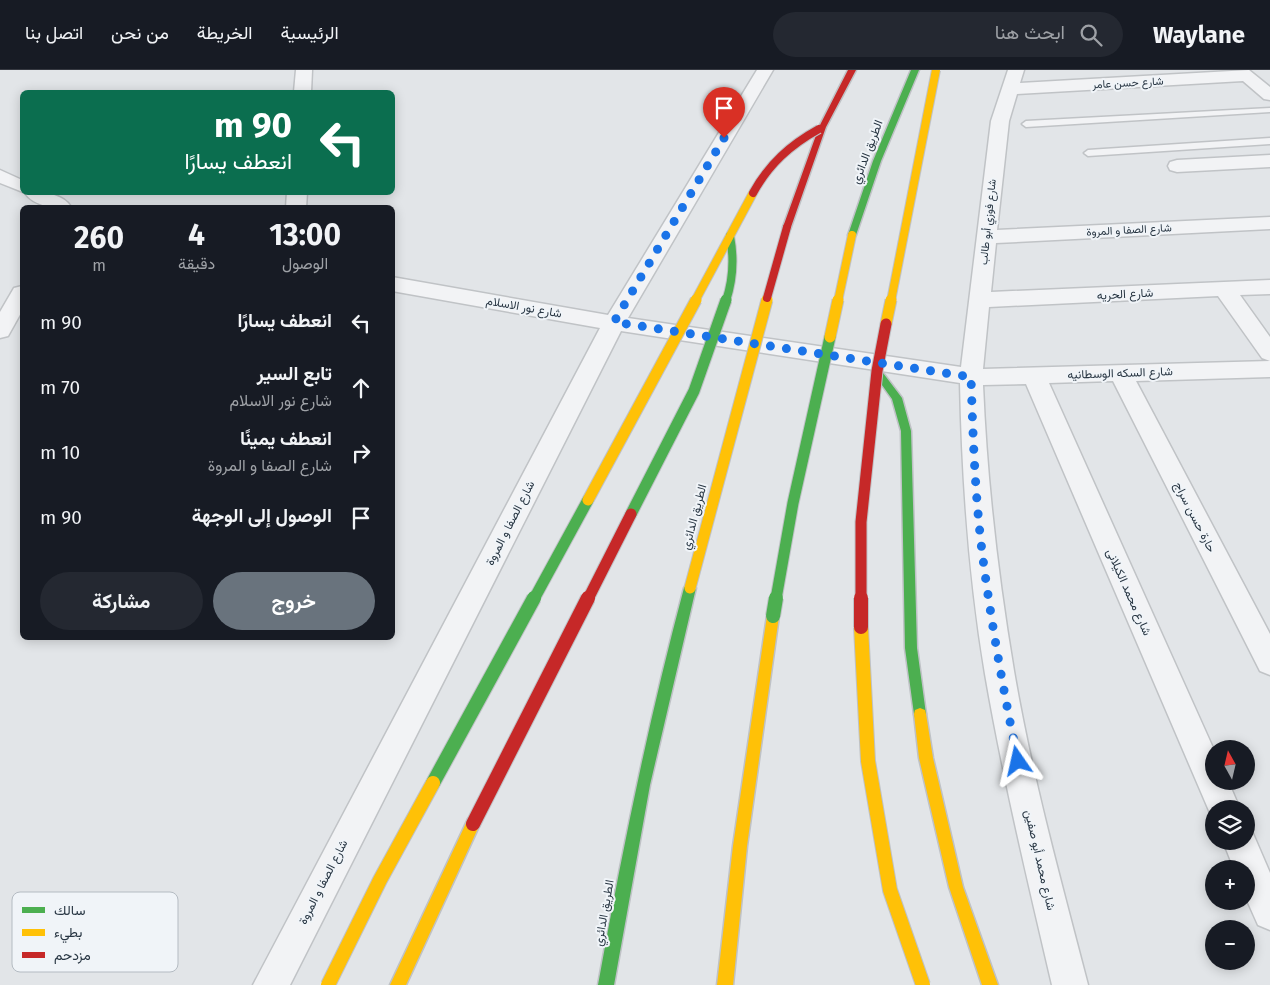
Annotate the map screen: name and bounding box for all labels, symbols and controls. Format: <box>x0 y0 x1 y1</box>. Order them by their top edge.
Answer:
search box <box>773 12 1123 57</box>
text: ابحث هنا <box>995 21 1065 44</box>
icon: search <box>1077 21 1105 49</box>
text: Waylane <box>1153 21 1245 49</box>
text: اتصل بنا <box>25 22 83 44</box>
text: من نحن <box>111 22 169 44</box>
text: الخريطة <box>197 22 253 44</box>
text: الرئيسية <box>281 22 339 44</box>
street label: شارع حسن عامر <box>1091 75 1164 92</box>
pin <box>703 87 745 138</box>
icon: arrive <box>710 94 738 122</box>
text: 90 m <box>214 104 292 146</box>
icon: left <box>310 110 375 175</box>
street label: الطريق الدائري <box>848 118 888 187</box>
text: انعطف يسارًا <box>185 148 292 175</box>
street label: شارع فوزي أبو طالب <box>977 178 1002 266</box>
text: 4 <box>188 217 205 253</box>
text: 13:00 <box>269 217 341 253</box>
text: 260 <box>74 220 124 256</box>
street label: شارع الصفا و المروة <box>1086 221 1172 240</box>
text: دقيقة <box>178 254 215 273</box>
text: الوصول <box>282 254 328 273</box>
text: m <box>92 256 106 275</box>
street label: شارع الحريه <box>1097 286 1154 304</box>
street label: شارع نور الاسلام <box>485 293 563 323</box>
text: انعطف يسارًا <box>238 309 332 332</box>
icon: left <box>347 309 375 337</box>
text: 90 m <box>40 311 82 334</box>
text: تابع السير <box>257 362 332 385</box>
street label: شارع السكه الوسطانيه <box>1067 364 1173 384</box>
icon: ahead <box>347 374 375 402</box>
text: 70 m <box>40 376 80 399</box>
text: شارع نور الاسلام <box>230 391 332 410</box>
text: انعطف يمينًا <box>240 427 332 450</box>
icon: right <box>347 439 375 467</box>
text: 10 m <box>40 441 80 464</box>
text: شارع الصفا و المروة <box>208 456 332 475</box>
street label: شارع الصفا و المروة <box>483 478 539 569</box>
street label: حارة حسن سراج <box>1169 479 1219 555</box>
street label: الطريق الدائري <box>679 483 712 552</box>
text: الوصول إلى الوجهة <box>192 504 332 527</box>
icon: arrive <box>347 504 375 532</box>
text: 90 m <box>40 506 82 529</box>
street label: شارع محمد الكيلانى <box>1102 546 1154 638</box>
button: مشاركة <box>40 572 203 630</box>
button: خروج <box>213 572 375 630</box>
position arrow <box>991 734 1043 786</box>
north arrow <box>1205 740 1255 790</box>
map controls <box>1205 740 1255 970</box>
button: layers <box>1205 800 1255 850</box>
street label: شارع محمد أبو صفين <box>1020 808 1058 912</box>
street label: شارع الصفا و المروة <box>296 837 352 928</box>
button: + <box>1205 860 1255 910</box>
street label: الطريق الدائري <box>591 879 620 948</box>
legend <box>12 892 178 972</box>
text: سالك <box>54 902 85 919</box>
button: − <box>1205 920 1255 970</box>
text: بطيء <box>54 924 82 944</box>
text: مزدحم <box>54 947 91 964</box>

